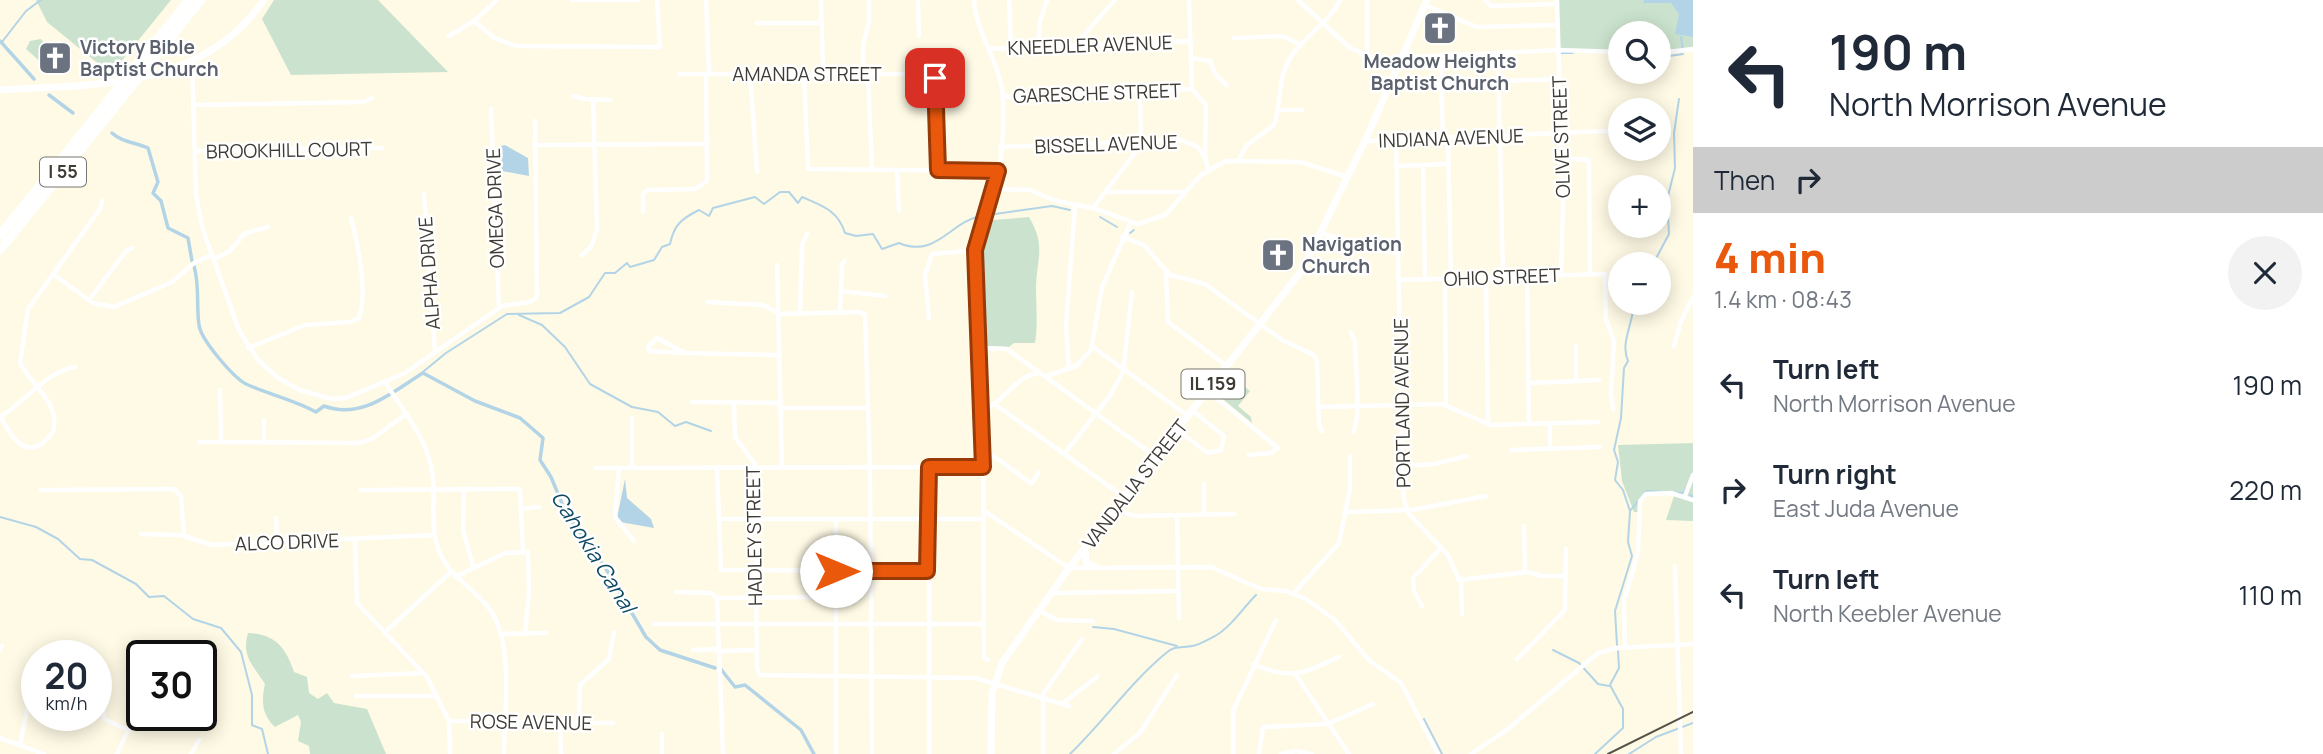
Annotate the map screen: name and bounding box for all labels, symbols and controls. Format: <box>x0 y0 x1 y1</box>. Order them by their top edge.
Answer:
church icon: Meadow Heights Baptist Church <box>1421 9 1459 47</box>
text: 190 m <box>1829 18 1967 85</box>
map controls <box>1608 21 1671 315</box>
button: search <box>1608 21 1671 84</box>
icon: left <box>1714 28 1805 119</box>
street label: KNEEDLER AVENUE <box>1007 29 1173 61</box>
place label: Victory Bible Baptist Church <box>80 34 219 82</box>
church icon: Victory Bible Baptist Church <box>36 39 74 77</box>
pin <box>905 48 965 108</box>
place label: Meadow Heights Baptist Church <box>1363 48 1517 96</box>
icon: arrive <box>916 59 954 97</box>
street label: AMANDA STREET <box>732 61 882 87</box>
street label: OLIVE STREET <box>1546 75 1576 198</box>
street label: GARESCHE STREET <box>1012 77 1182 109</box>
text: North Morrison Avenue <box>1829 82 2167 126</box>
button: layers <box>1608 98 1671 161</box>
street label: INDIANA AVENUE <box>1378 122 1524 154</box>
street label: BISSELL AVENUE <box>1034 129 1178 159</box>
street label: BROOKHILL COURT <box>206 136 373 164</box>
street label: OMEGA DRIVE <box>480 147 510 269</box>
road number: I 55 <box>40 158 86 187</box>
icon: right <box>1789 161 1827 199</box>
text: Then <box>1714 162 1775 198</box>
button: + <box>1608 175 1671 238</box>
street label: ALPHA DRIVE <box>412 215 446 331</box>
text: 4 min <box>1714 228 1826 286</box>
place label: Navigation Church <box>1302 231 1402 279</box>
church icon: Navigation Church <box>1259 236 1297 274</box>
button: close <box>2228 236 2302 310</box>
button: − <box>1608 252 1671 315</box>
street label: OHIO STREET <box>1443 262 1561 292</box>
text: 1.4 km · 08:43 <box>1714 283 1852 315</box>
street label: PORTLAND AVENUE <box>1388 318 1416 488</box>
text: Turn left <box>1773 351 1880 387</box>
icon: left <box>1714 366 1752 404</box>
text: 190 m <box>2233 367 2302 403</box>
road number: IL 159 <box>1182 370 1244 398</box>
text: North Morrison Avenue <box>1773 387 2016 419</box>
street label: VANDALIA STREET <box>1076 413 1194 554</box>
text: Turn right <box>1773 456 1897 492</box>
street label: HADLEY STREET <box>740 465 768 606</box>
icon: right <box>1714 471 1752 509</box>
text: 220 m <box>2229 472 2302 508</box>
water label: Cahokia Canal <box>545 485 644 620</box>
text: East Juda Avenue <box>1773 492 1959 524</box>
street label: ALCO DRIVE <box>234 527 340 557</box>
position arrow <box>799 534 873 608</box>
text: Turn left <box>1773 561 1880 597</box>
icon: left <box>1714 576 1752 614</box>
text: 110 m <box>2239 577 2302 613</box>
text: North Keebler Avenue <box>1773 597 2002 629</box>
speed limit sign: 30 <box>126 640 217 731</box>
text: 20 <box>45 652 88 700</box>
text: km/h <box>46 691 87 715</box>
street label: ROSE AVENUE <box>470 708 592 736</box>

